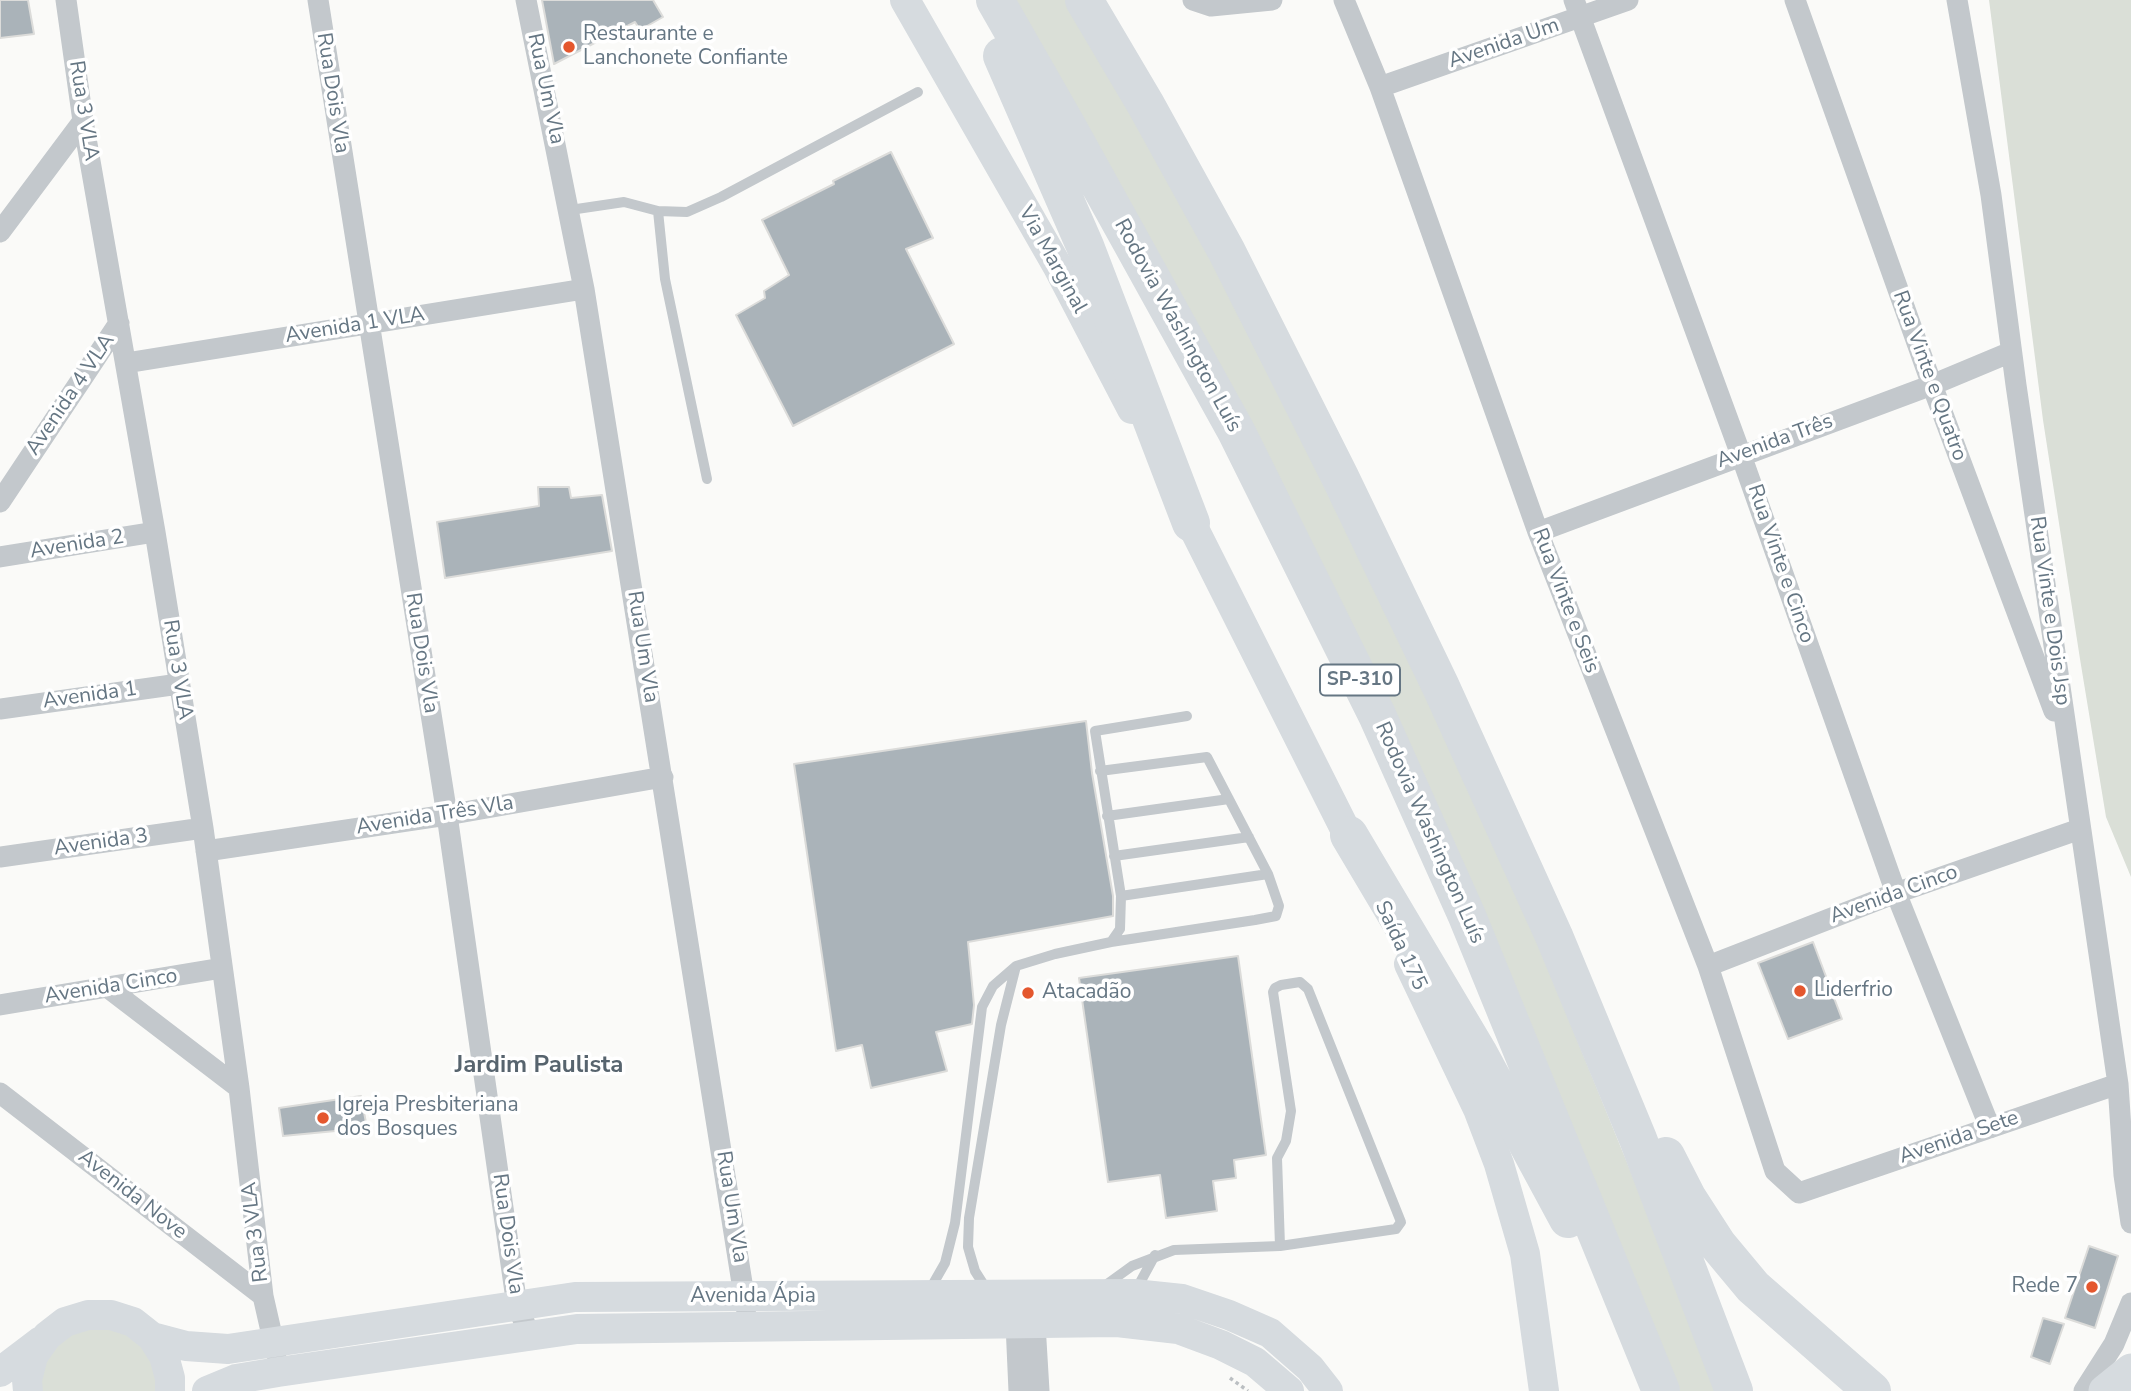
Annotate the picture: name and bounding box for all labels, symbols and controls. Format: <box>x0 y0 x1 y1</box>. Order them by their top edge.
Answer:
street label: Avenida Um <box>1445 13 1563 75</box>
place label: Restaurante e Lanchonete Confiante <box>583 22 788 72</box>
street label: Rua Dois Vla <box>310 31 354 155</box>
street label: Rua Um Vla <box>521 31 569 147</box>
marker: Restaurante e Lanchonete Confiante <box>561 39 577 55</box>
street label: Rua 3 VLA <box>63 59 103 163</box>
street label: Via Marginal <box>1012 202 1092 318</box>
street label: Rodovia Washington Luís <box>1108 215 1246 437</box>
street label: Rua Vinte e Quatro <box>1886 287 1972 465</box>
street label: Avenida 1 VLA <box>283 303 427 349</box>
street label: Avenida 4 VLA <box>21 330 121 460</box>
street label: Avenida Três <box>1713 409 1837 475</box>
street label: Rua Vinte e Cinco <box>1741 481 1819 647</box>
street label: Rua Vinte e Dois Jsp <box>2023 515 2075 707</box>
street label: Avenida 2 <box>28 525 126 565</box>
street label: Rua Vinte e Seis <box>1526 525 1604 677</box>
street label: Rua Um Vla <box>621 589 663 705</box>
street label: Rua Dois Vla <box>399 591 443 715</box>
street label: Rua 3 VLA <box>157 618 197 722</box>
road number: SP-310 <box>1320 664 1400 695</box>
street label: Avenida 1 <box>41 677 139 715</box>
street label: Rodovia Washington Luís <box>1369 718 1489 948</box>
street label: Avenida Três Vla <box>354 791 516 841</box>
street label: Avenida 3 <box>52 824 150 862</box>
street label: Avenida Cinco <box>1827 860 1961 930</box>
street label: Saída 175 <box>1368 897 1432 995</box>
street label: Avenida Cinco <box>43 964 179 1010</box>
place label: Liderfrio <box>1814 978 1893 1004</box>
place label: Atacadão <box>1042 980 1131 1006</box>
marker: Liderfrio <box>1792 983 1808 999</box>
marker: Atacadão <box>1020 985 1036 1001</box>
district label: Jardim Paulista <box>455 1052 623 1080</box>
place label: Igreja Presbiteriana dos Bosques <box>337 1093 519 1143</box>
street label: Avenida Sete <box>1896 1106 2022 1170</box>
marker: Igreja Presbiteriana dos Bosques <box>315 1110 331 1126</box>
street label: Avenida Nove <box>73 1145 191 1245</box>
street label: Rua Um Vla <box>710 1149 752 1265</box>
street label: Rua Dois Vla <box>486 1172 528 1296</box>
street label: Rua 3 VLA <box>237 1180 275 1284</box>
place label: Rede 7 <box>2012 1274 2078 1300</box>
marker: Rede 7 <box>2084 1279 2100 1295</box>
street label: Avenida Ápia <box>690 1284 816 1310</box>

